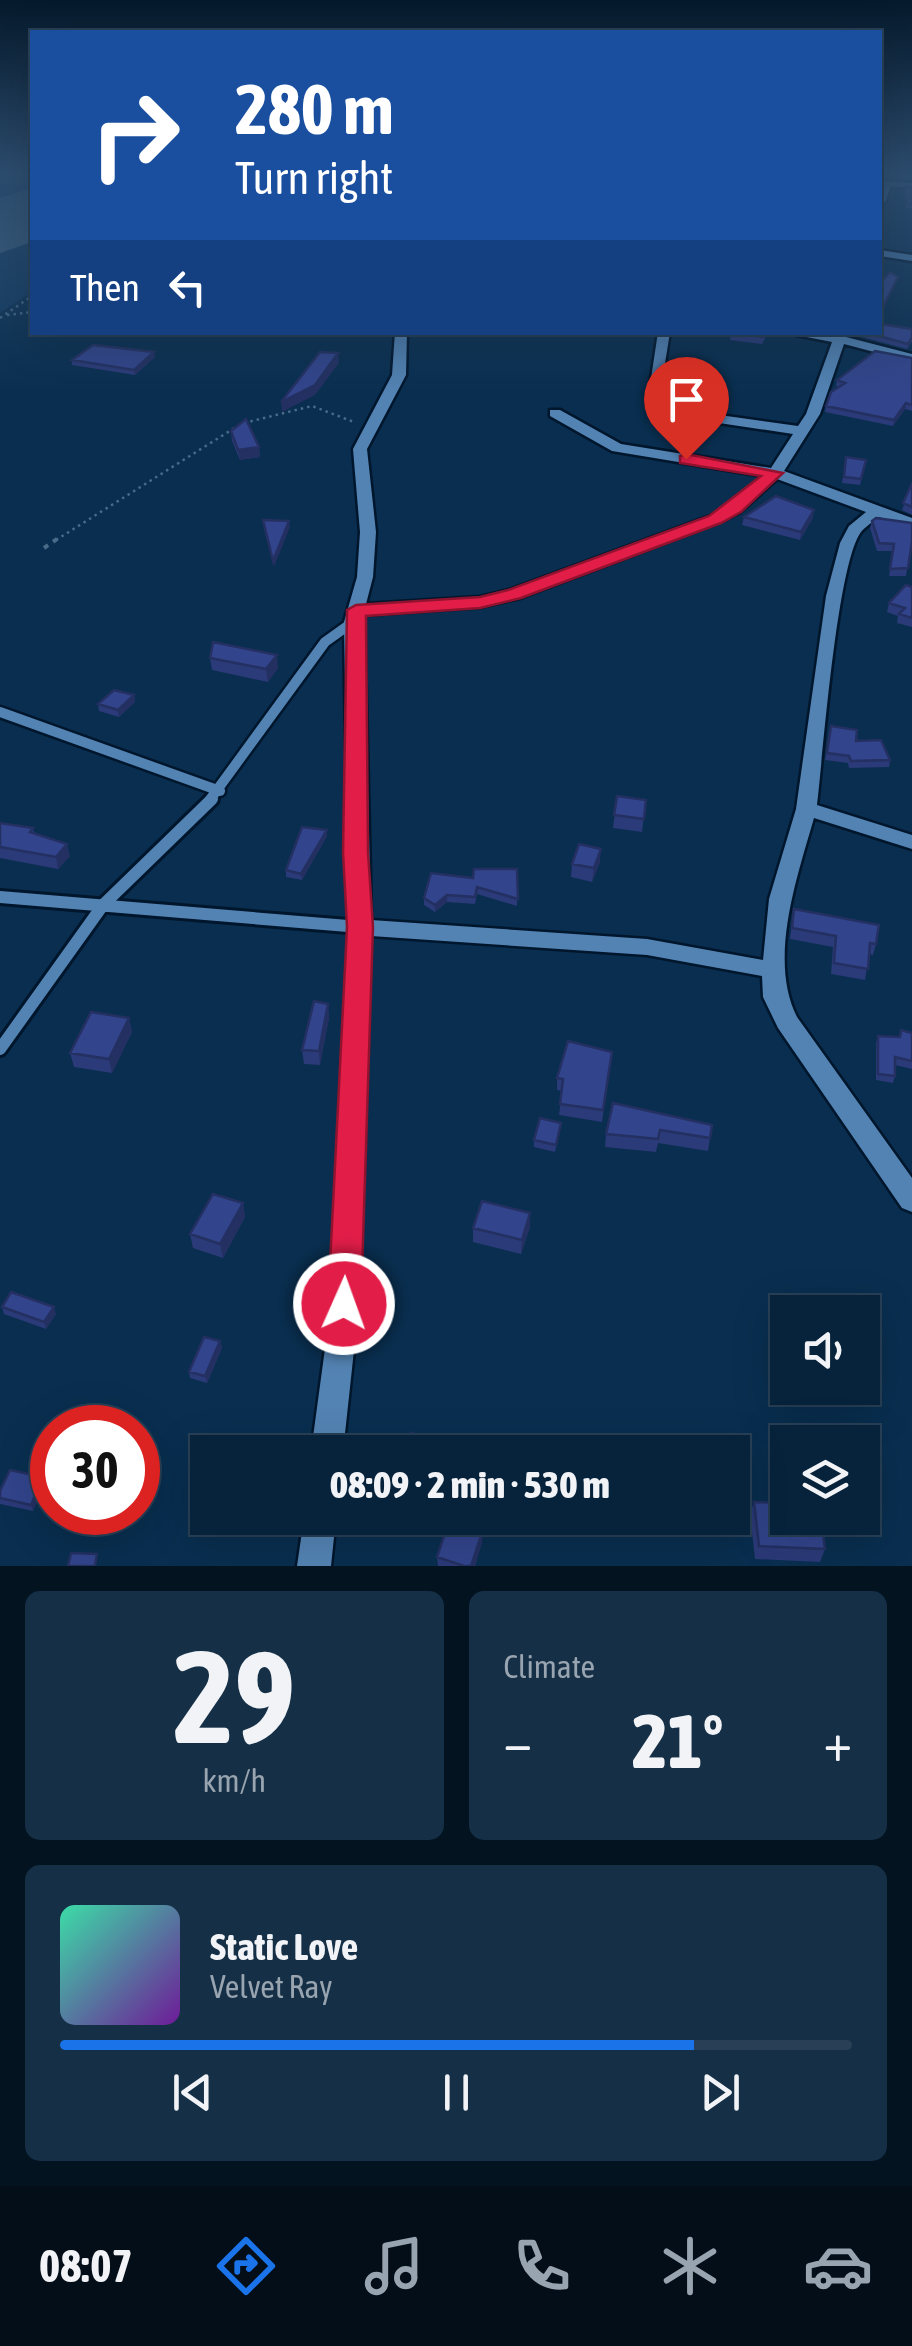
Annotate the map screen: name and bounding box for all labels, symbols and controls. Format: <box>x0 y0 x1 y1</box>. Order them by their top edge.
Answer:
text: 280 m <box>235 69 394 149</box>
icon: right <box>70 70 200 200</box>
text: Turn right <box>235 152 393 204</box>
icon: left <box>160 260 215 315</box>
text: Then <box>70 266 140 309</box>
pin <box>644 357 729 460</box>
icon: arrive <box>659 372 714 427</box>
position arrow <box>292 1252 396 1356</box>
map controls <box>770 1295 880 1535</box>
button: sound <box>770 1295 880 1405</box>
speed limit sign: 30 <box>30 1405 160 1535</box>
button: layers <box>770 1425 880 1535</box>
text: 08:09 · 2 min · 530 m <box>330 1463 610 1506</box>
text: 29 <box>173 1622 295 1771</box>
text: Climate <box>504 1648 595 1685</box>
text: 21° <box>632 1698 723 1784</box>
text: − <box>504 1710 532 1773</box>
text: + <box>823 1710 852 1773</box>
text: km/h <box>203 1762 266 1799</box>
text: Static Love <box>210 1925 358 1968</box>
text: Velvet Ray <box>210 1968 332 2005</box>
icon: previous <box>165 2065 220 2120</box>
icon: pause <box>429 2065 484 2120</box>
icon: next <box>693 2065 748 2120</box>
icon: directions <box>211 2231 281 2301</box>
icon: music <box>359 2231 429 2301</box>
icon: phone <box>507 2231 577 2301</box>
icon: climate <box>655 2231 725 2301</box>
icon: car <box>803 2231 873 2301</box>
text: 08:07 <box>39 2240 133 2292</box>

